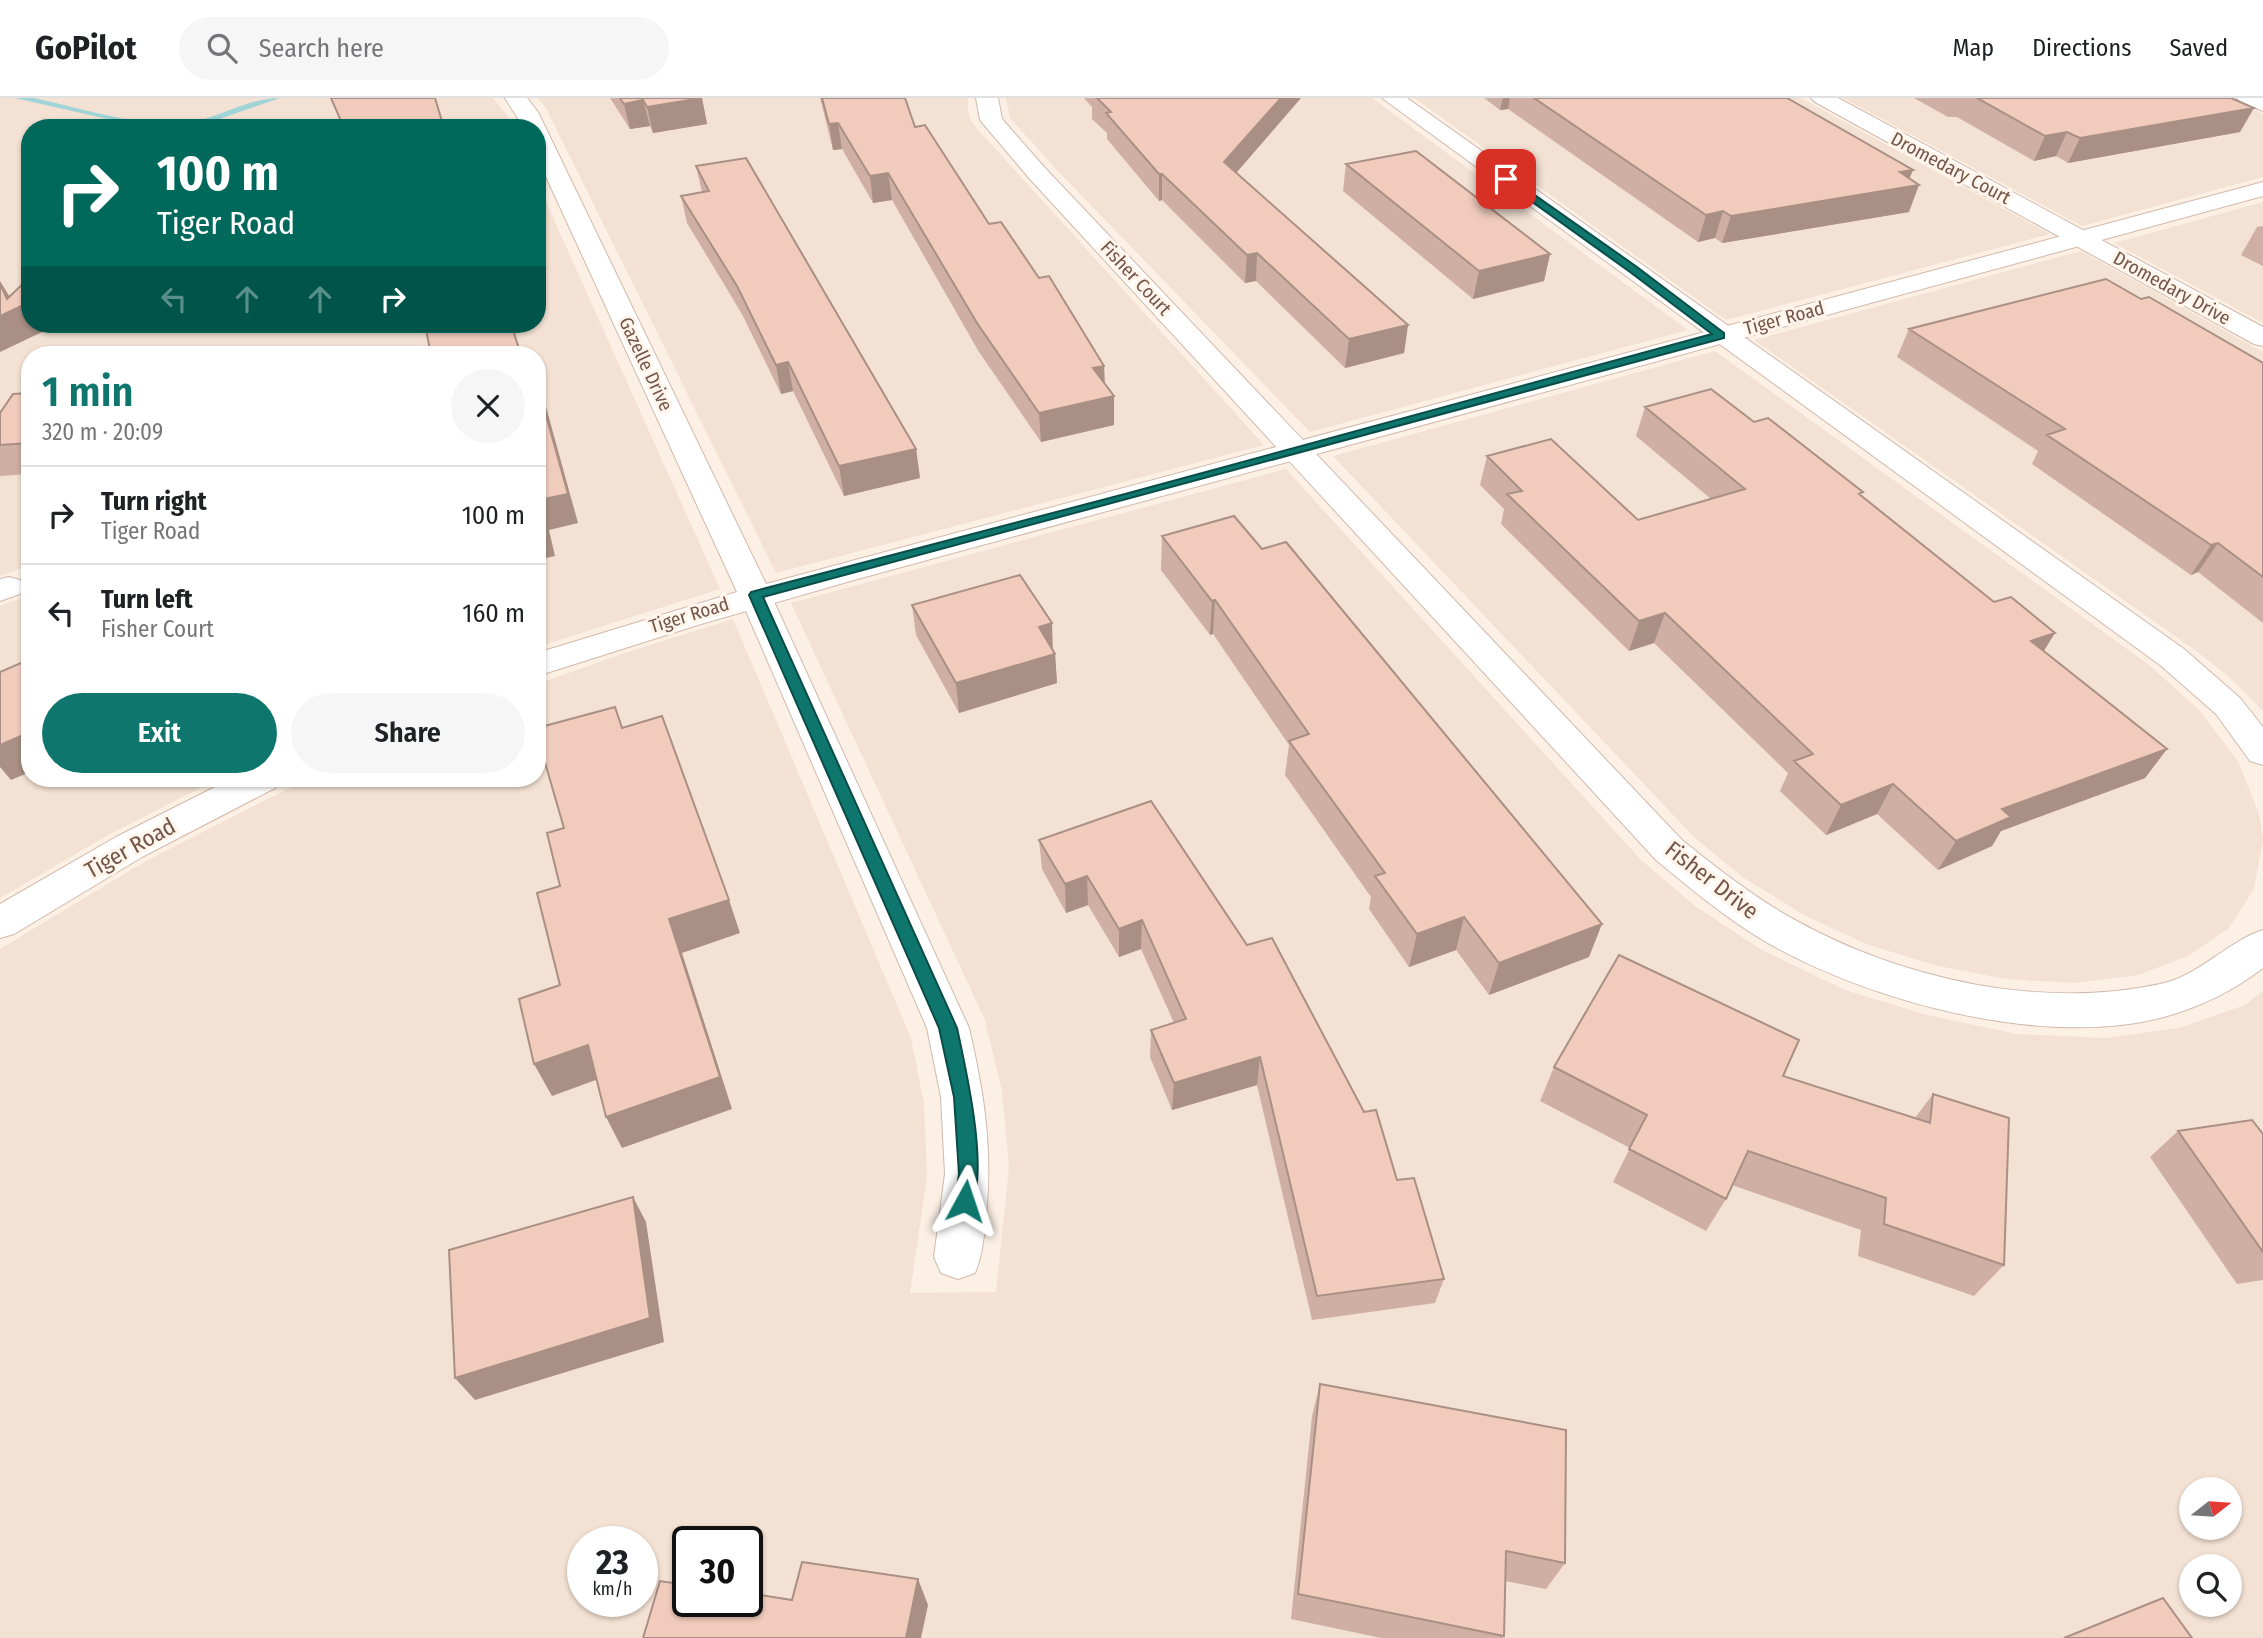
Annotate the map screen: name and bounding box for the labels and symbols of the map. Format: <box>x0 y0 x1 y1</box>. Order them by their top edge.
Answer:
street label: Dromedary Court <box>1887 127 2015 210</box>
pin <box>1476 149 1536 209</box>
street label: Fisher Court <box>1096 236 1177 320</box>
street label: Dromedary Drive <box>2109 246 2235 330</box>
street label: Tiger Road <box>1741 296 1827 340</box>
street label: Gazelle Drive <box>614 313 678 415</box>
street label: Tiger Road <box>646 592 732 638</box>
street label: Tiger Road <box>80 812 180 884</box>
street label: Fisher Drive <box>1660 835 1764 925</box>
position arrow <box>928 1164 1002 1238</box>
north arrow <box>2179 1477 2242 1540</box>
speed limit sign: 30 <box>672 1526 763 1617</box>

